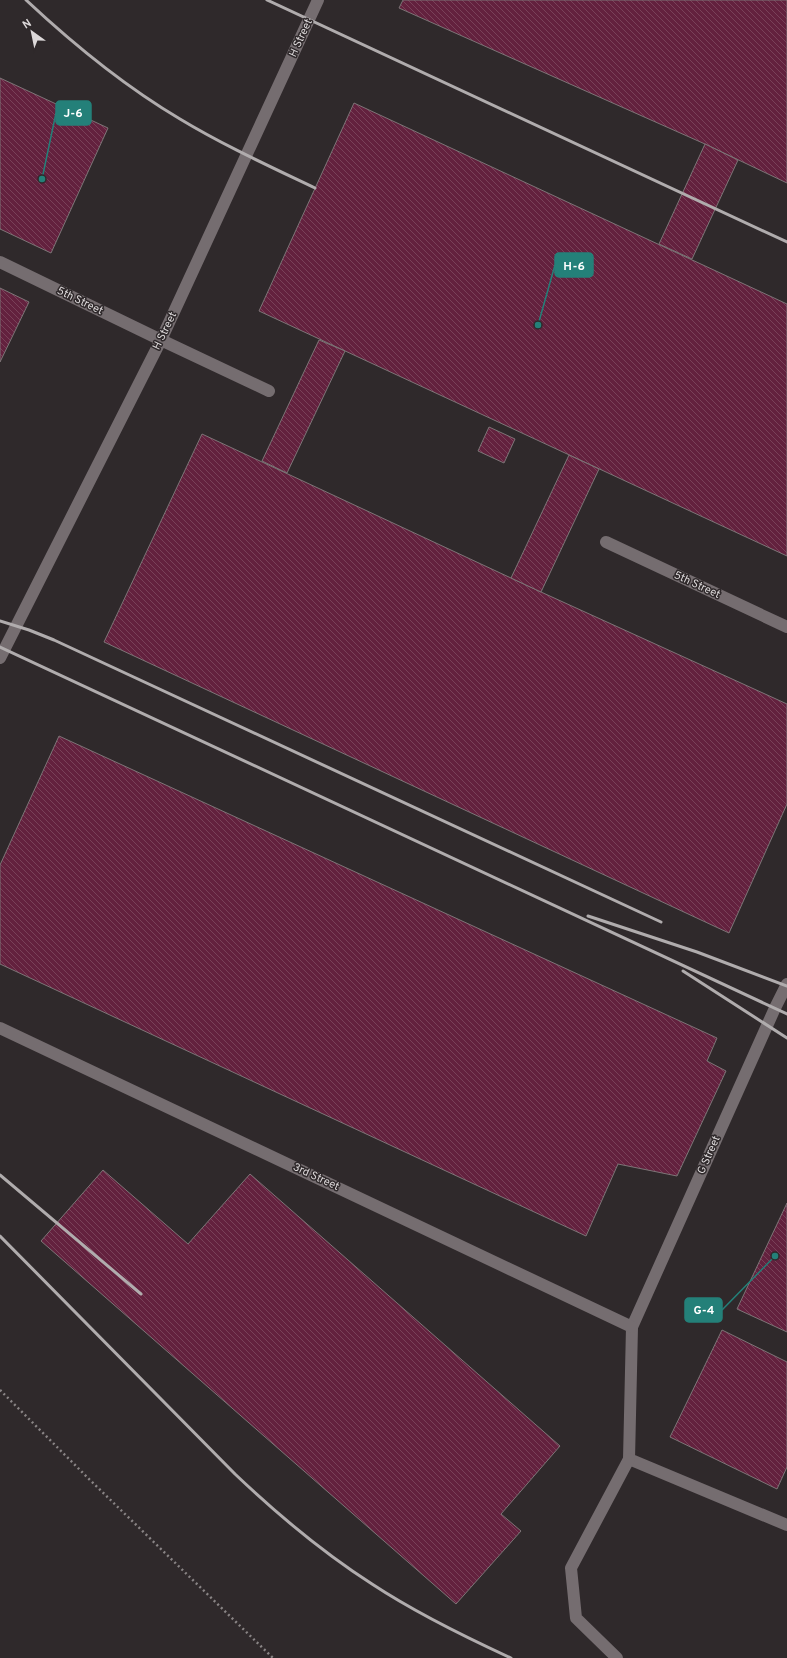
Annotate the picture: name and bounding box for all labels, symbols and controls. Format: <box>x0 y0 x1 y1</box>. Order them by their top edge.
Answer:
north arrow <box>12 12 52 52</box>
text: N <box>20 16 34 32</box>
street label: H Street <box>286 17 316 59</box>
callout: J-6 <box>56 101 91 125</box>
text: J-6 <box>63 106 83 122</box>
callout: H-6 <box>555 253 593 277</box>
text: H-6 <box>563 259 585 275</box>
street label: 5th Street <box>55 284 105 318</box>
street label: H Street <box>150 310 180 352</box>
street label: 5th Street <box>671 568 723 602</box>
street label: G Street <box>694 1134 724 1176</box>
street label: 3rd Street <box>291 1160 341 1194</box>
callout: G-4 <box>685 1298 722 1322</box>
text: G-4 <box>694 1303 715 1319</box>

